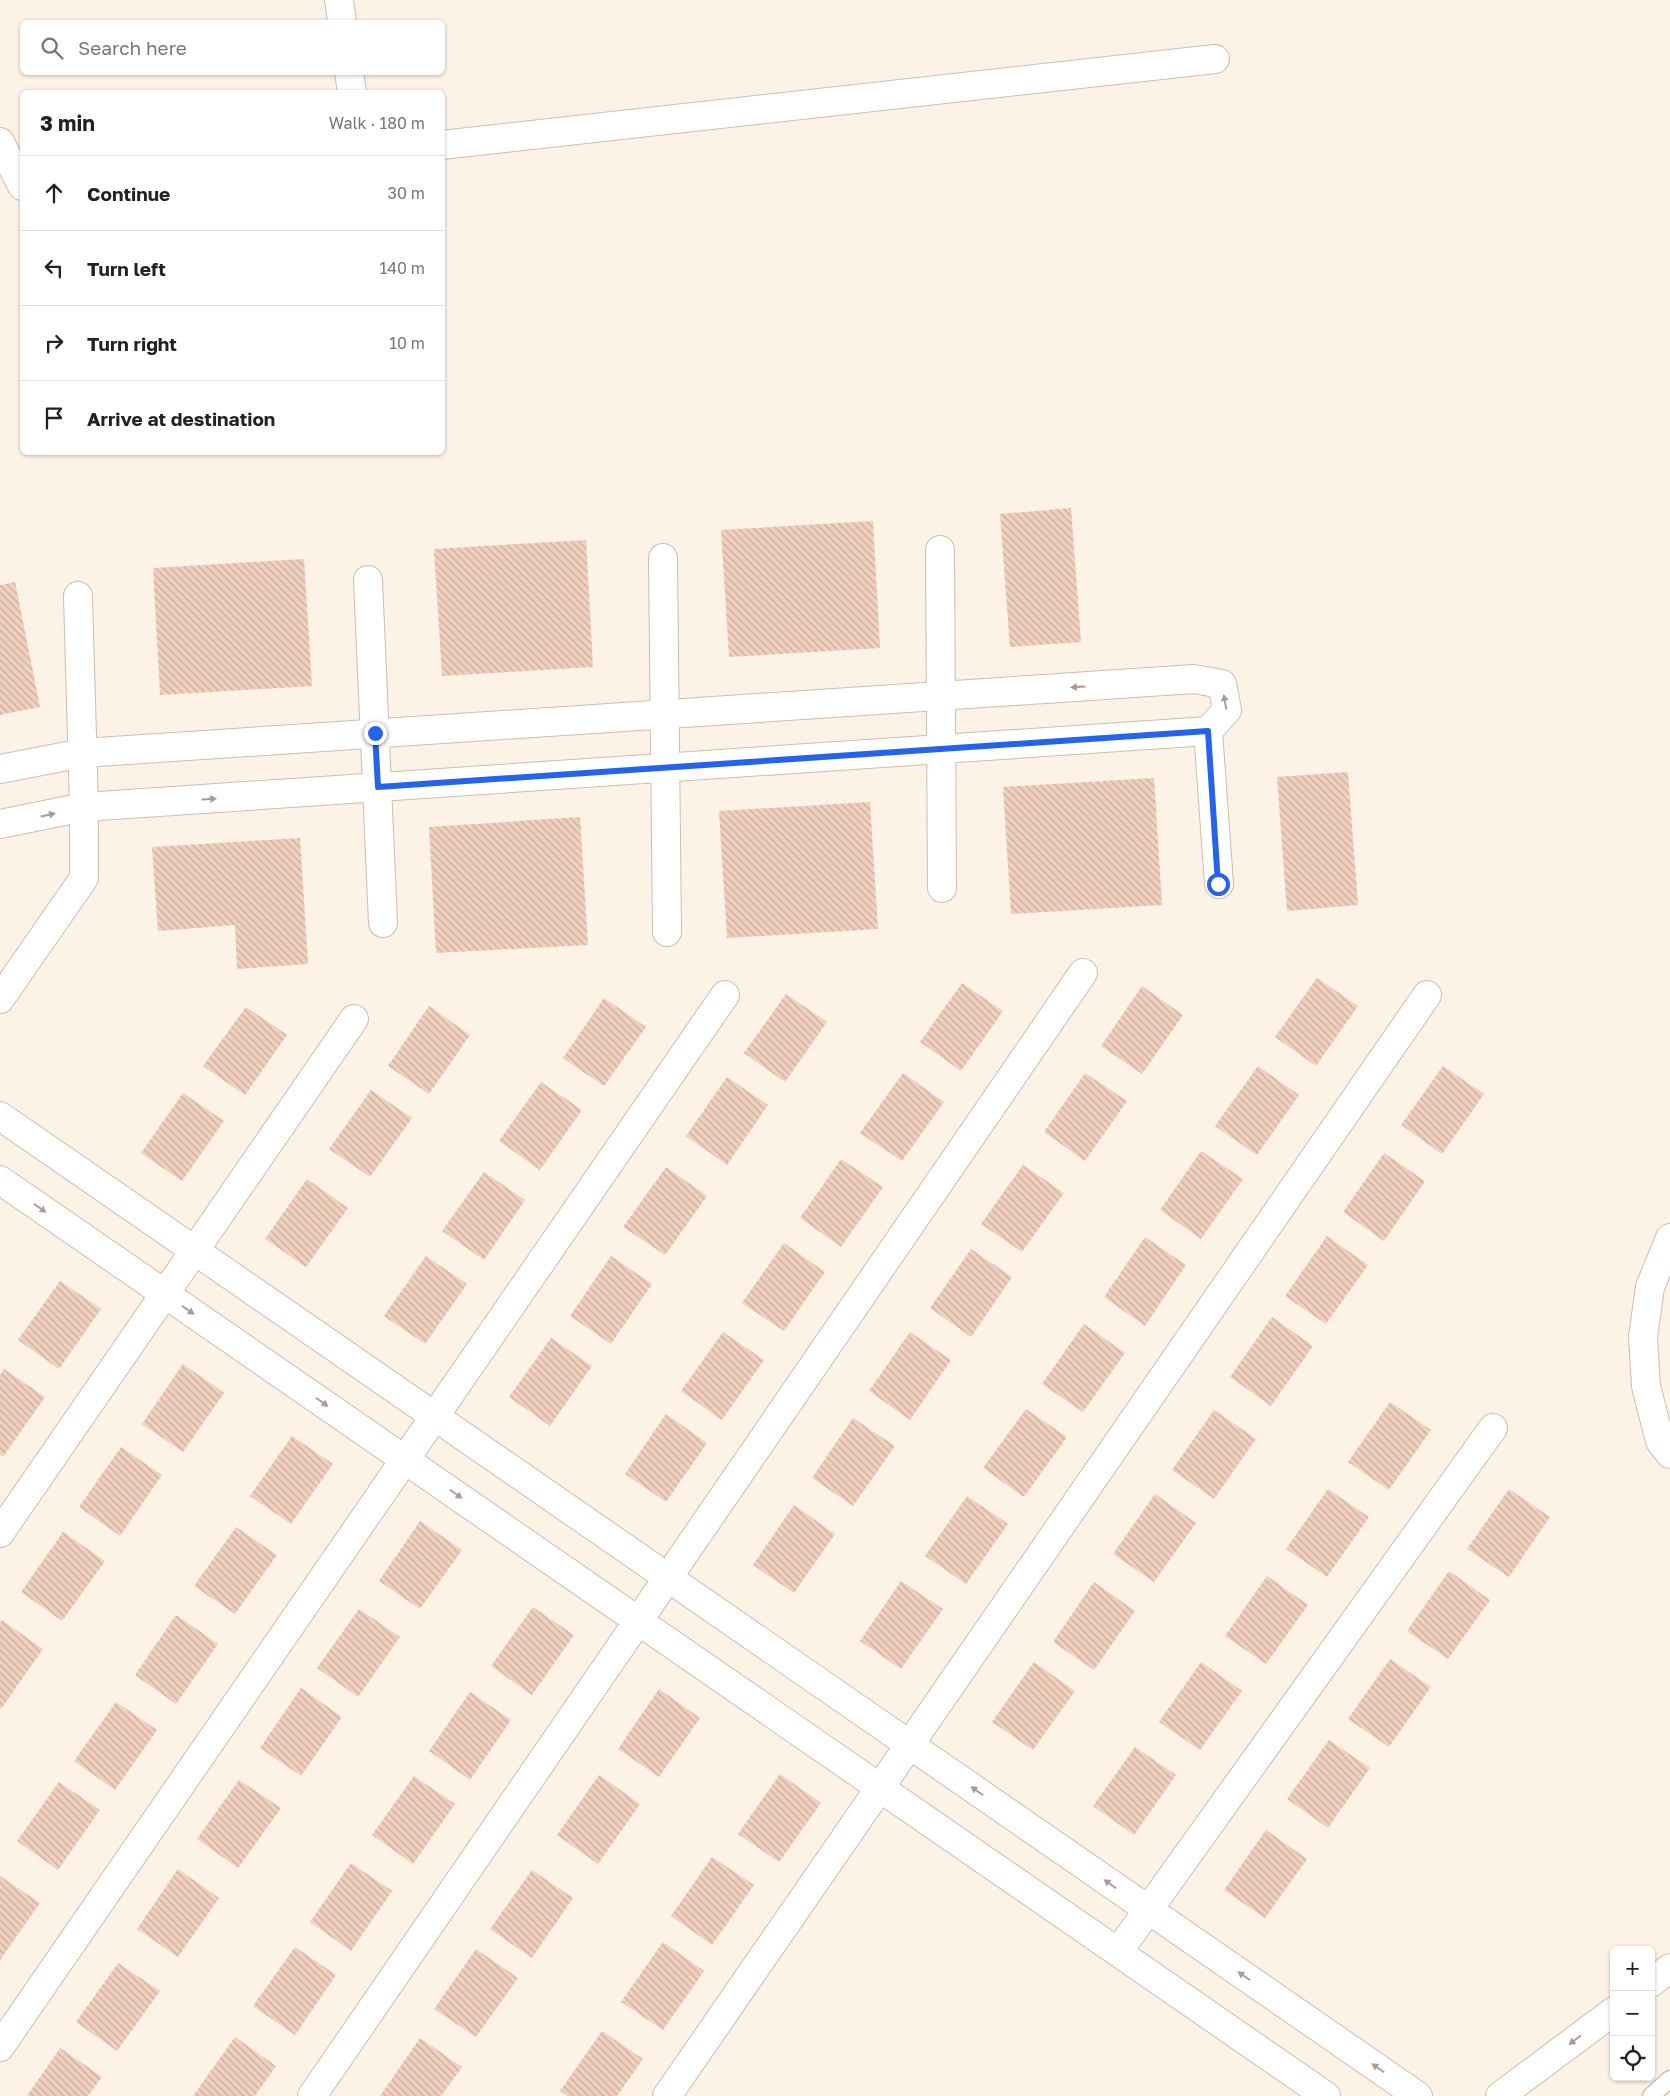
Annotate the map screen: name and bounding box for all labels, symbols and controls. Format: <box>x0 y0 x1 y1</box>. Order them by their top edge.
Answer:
search box <box>20 20 445 75</box>
icon: search <box>38 34 66 62</box>
text: Search here <box>78 36 187 59</box>
text: 3 min <box>40 110 95 136</box>
text: Walk · 180 m <box>329 113 425 133</box>
icon: ahead <box>40 179 68 207</box>
text: Continue <box>87 182 170 205</box>
text: 30 m <box>388 183 425 203</box>
icon: left <box>40 254 68 282</box>
text: Turn left <box>87 257 166 280</box>
text: 140 m <box>379 258 425 278</box>
icon: right <box>40 329 68 357</box>
text: Turn right <box>87 332 177 355</box>
text: 10 m <box>389 333 425 353</box>
icon: arrive <box>40 404 68 432</box>
text: Arrive at destination <box>87 407 275 430</box>
one-way arrow <box>1070 683 1086 691</box>
one-way arrow <box>1221 693 1229 709</box>
route end <box>364 722 387 745</box>
one-way arrow <box>201 794 217 802</box>
one-way arrow <box>40 810 56 818</box>
route start <box>1207 873 1230 896</box>
one-way arrow <box>33 1203 47 1212</box>
one-way arrow <box>181 1305 195 1315</box>
one-way arrow <box>315 1397 329 1407</box>
one-way arrow <box>449 1489 462 1499</box>
one-way arrow <box>970 1786 983 1796</box>
one-way arrow <box>1103 1879 1117 1889</box>
map controls <box>1610 1946 1655 2081</box>
button: + <box>1610 1946 1655 1991</box>
one-way arrow <box>1237 1971 1251 1981</box>
button: − <box>1610 1991 1655 2036</box>
one-way arrow <box>1569 2035 1582 2046</box>
button: locate <box>1610 2036 1655 2081</box>
one-way arrow <box>1371 2063 1384 2073</box>

